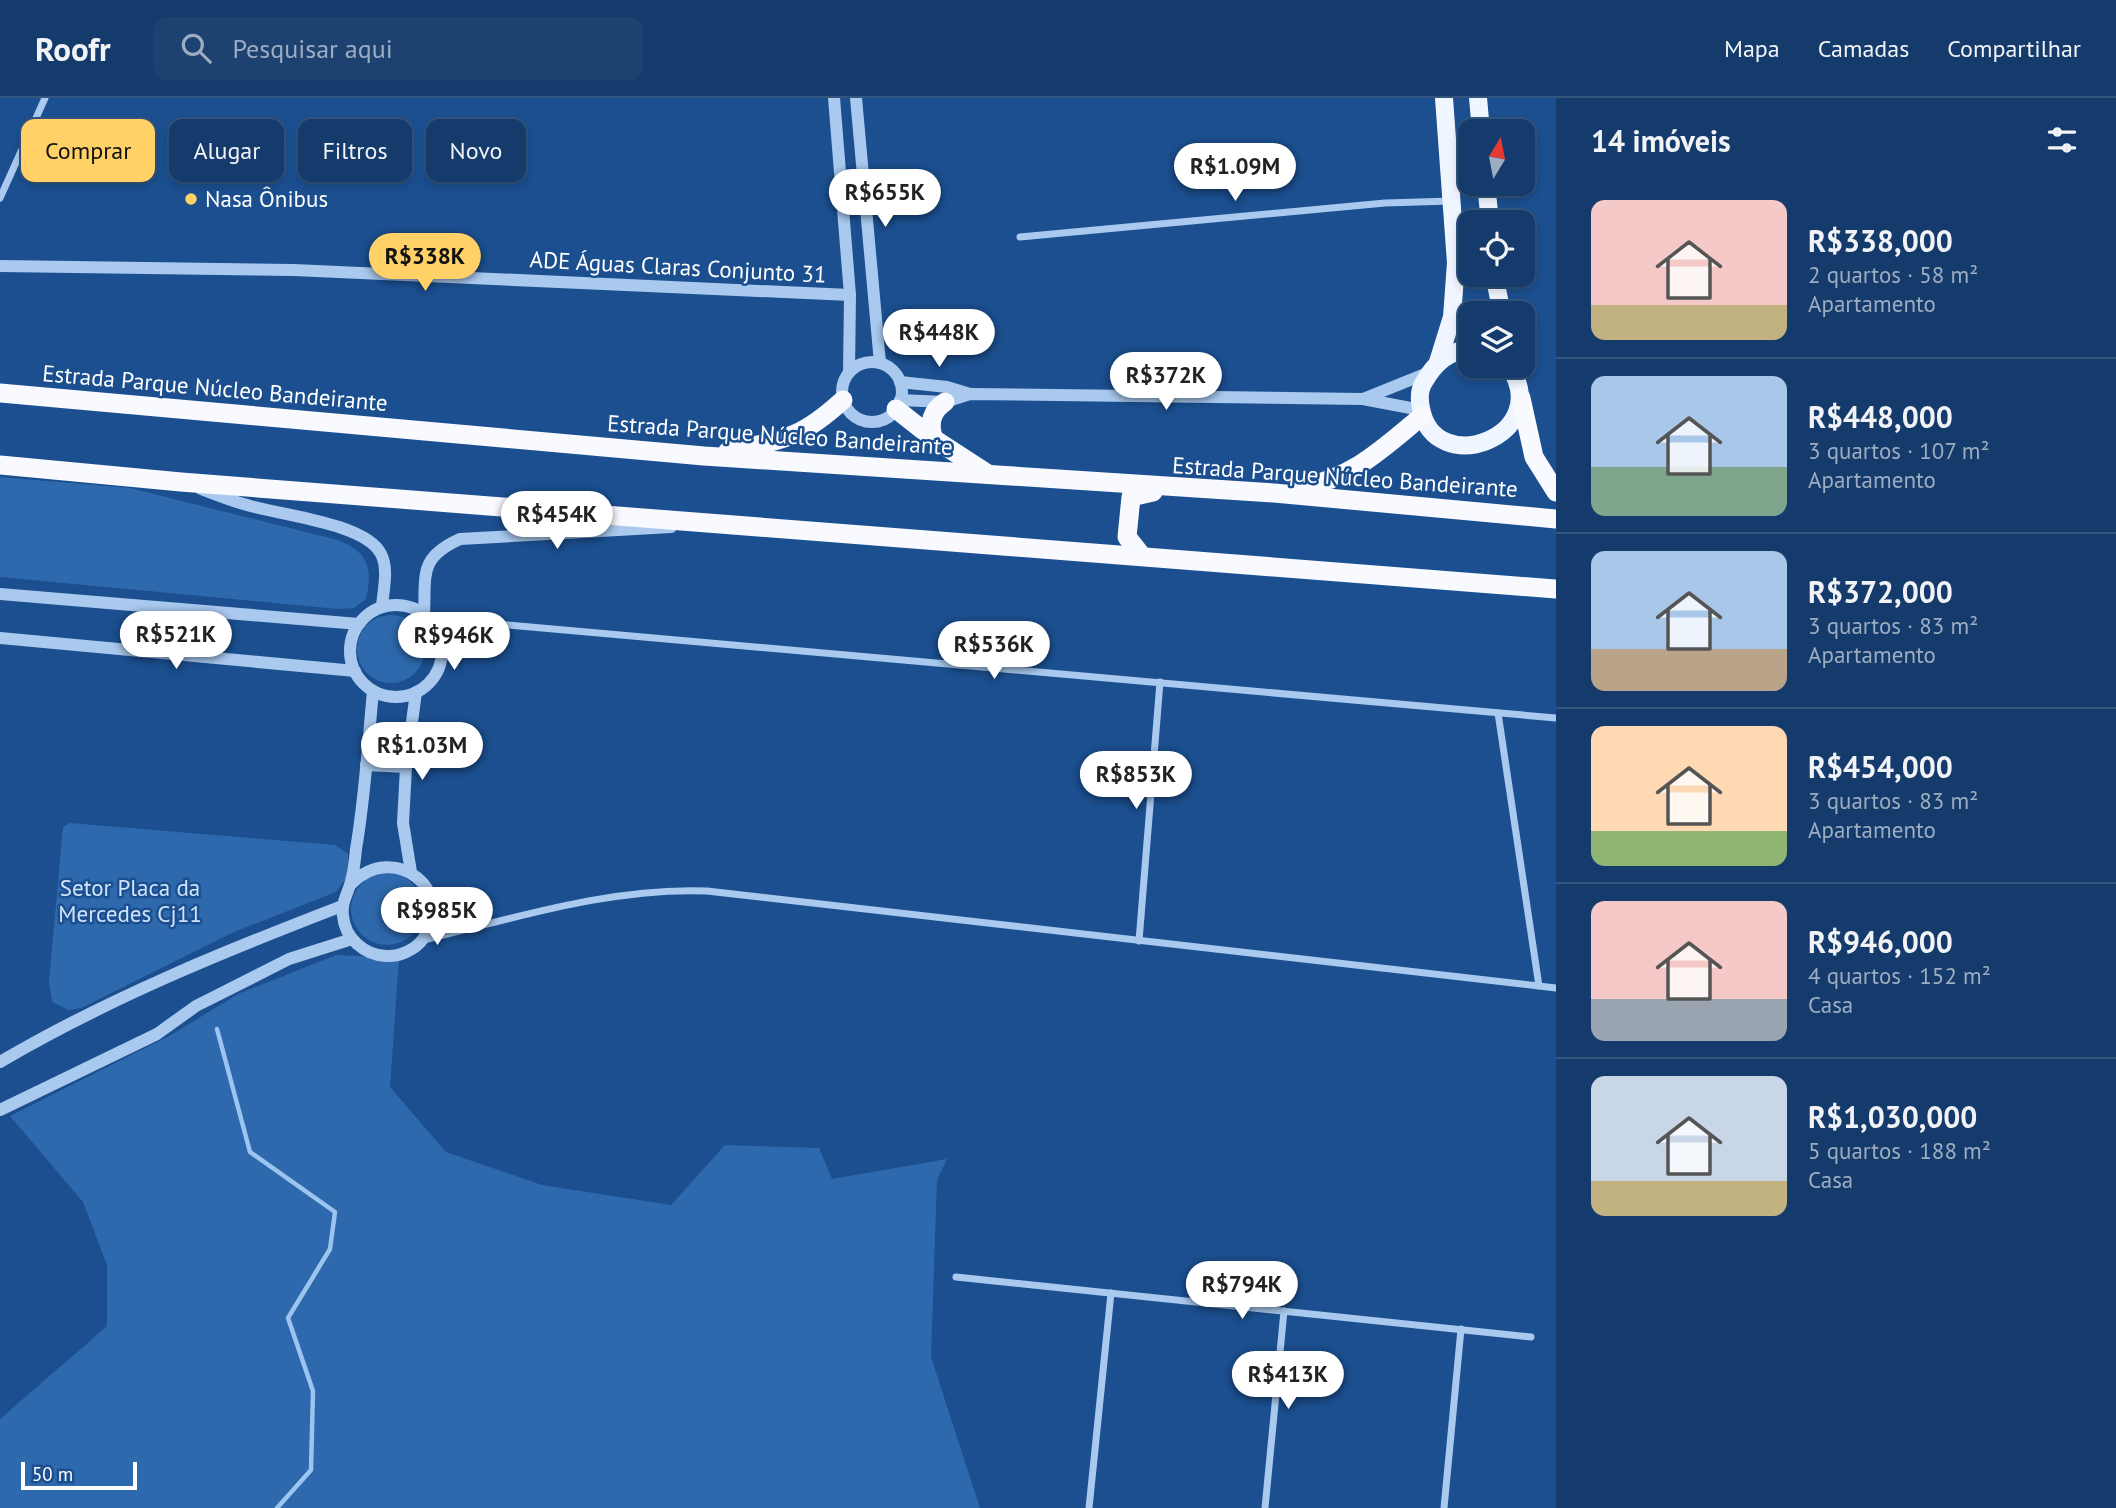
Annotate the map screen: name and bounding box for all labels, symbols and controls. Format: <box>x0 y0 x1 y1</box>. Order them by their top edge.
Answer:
search box <box>153 17 643 80</box>
text: Roofr <box>35 27 111 70</box>
icon: search <box>177 29 215 67</box>
text: Pesquisar aqui <box>233 32 393 65</box>
text: Mapa <box>1724 33 1780 64</box>
text: Camadas <box>1818 33 1909 64</box>
text: Compartilhar <box>1947 33 2081 64</box>
chip: Comprar <box>21 119 155 182</box>
chip: Alugar <box>169 119 284 182</box>
chip: Filtros <box>298 119 412 182</box>
chip: Novo <box>426 119 526 182</box>
north arrow <box>1458 119 1535 196</box>
map controls <box>1458 119 1535 378</box>
text: 14 imóveis <box>1591 121 1731 160</box>
icon: filters <box>2043 121 2081 159</box>
pin: R$1.09M <box>1170 144 1300 203</box>
text: R$1.09M <box>1190 151 1280 180</box>
pin: R$655K <box>828 170 942 229</box>
text: R$655K <box>845 177 925 206</box>
place label: Nasa Ônibus <box>205 184 328 213</box>
marker: Nasa Ônibus <box>183 191 199 207</box>
button: locate <box>1458 210 1535 287</box>
text: R$338,000 <box>1808 221 1953 260</box>
icon: home <box>1647 228 1731 312</box>
pin: R$338K <box>368 234 482 293</box>
text: R$338K <box>385 241 465 270</box>
street label: ADE Águas Claras Conjunto 31 <box>529 244 827 289</box>
text: 2 quartos · 58 m² <box>1808 260 1978 289</box>
text: Apartamento <box>1808 289 1936 318</box>
button: layers <box>1458 301 1535 378</box>
pin: R$448K <box>882 310 996 369</box>
text: R$448K <box>899 317 979 346</box>
pin: R$372K <box>1109 352 1223 412</box>
street label: Estrada Parque Núcleo Bandeirante <box>41 358 389 417</box>
text: R$372K <box>1126 360 1206 389</box>
text: R$448,000 <box>1808 397 1953 436</box>
icon: home <box>1647 404 1731 488</box>
street label: Estrada Parque Núcleo Bandeirante <box>606 408 954 461</box>
text: 3 quartos · 107 m² <box>1808 436 1990 465</box>
street label: Estrada Parque Núcleo Bandeirante <box>1171 450 1519 503</box>
text: Apartamento <box>1808 465 1936 494</box>
pin: R$454K <box>500 491 614 551</box>
text: R$454K <box>517 499 597 528</box>
text: R$372,000 <box>1808 572 1953 611</box>
icon: home <box>1647 579 1731 663</box>
text: 3 quartos · 83 m² <box>1808 611 1978 640</box>
pin: R$521K <box>119 612 233 671</box>
pin: R$946K <box>397 612 511 672</box>
text: R$521K <box>136 619 216 648</box>
text: R$946K <box>414 620 494 649</box>
pin: R$536K <box>937 622 1051 681</box>
text: R$536K <box>954 629 1034 658</box>
text: Apartamento <box>1808 640 1936 669</box>
pin: R$1.03M <box>357 722 487 782</box>
text: R$1.03M <box>377 730 467 759</box>
text: R$454,000 <box>1808 747 1953 786</box>
pin: R$853K <box>1079 752 1193 811</box>
icon: home <box>1647 754 1731 838</box>
text: R$853K <box>1096 759 1176 788</box>
text: 3 quartos · 83 m² <box>1808 786 1978 815</box>
text: Apartamento <box>1808 815 1936 844</box>
park label: Setor Placa da Mercedes Cj11 <box>58 873 202 928</box>
pin: R$985K <box>380 888 494 947</box>
text: R$985K <box>397 895 477 924</box>
text: R$946,000 <box>1808 922 1953 961</box>
icon: home <box>1647 929 1731 1013</box>
text: 4 quartos · 152 m² <box>1808 961 1991 990</box>
text: Casa <box>1808 990 1853 1019</box>
text: R$1,030,000 <box>1808 1097 1977 1136</box>
icon: home <box>1647 1104 1731 1188</box>
text: 5 quartos · 188 m² <box>1808 1136 1991 1165</box>
text: Casa <box>1808 1165 1853 1194</box>
pin: R$794K <box>1185 1262 1299 1321</box>
text: R$794K <box>1202 1269 1282 1298</box>
pin: R$413K <box>1231 1352 1345 1411</box>
text: R$413K <box>1248 1359 1328 1388</box>
scale bar <box>21 1459 136 1491</box>
text: 50 m <box>32 1462 73 1486</box>

